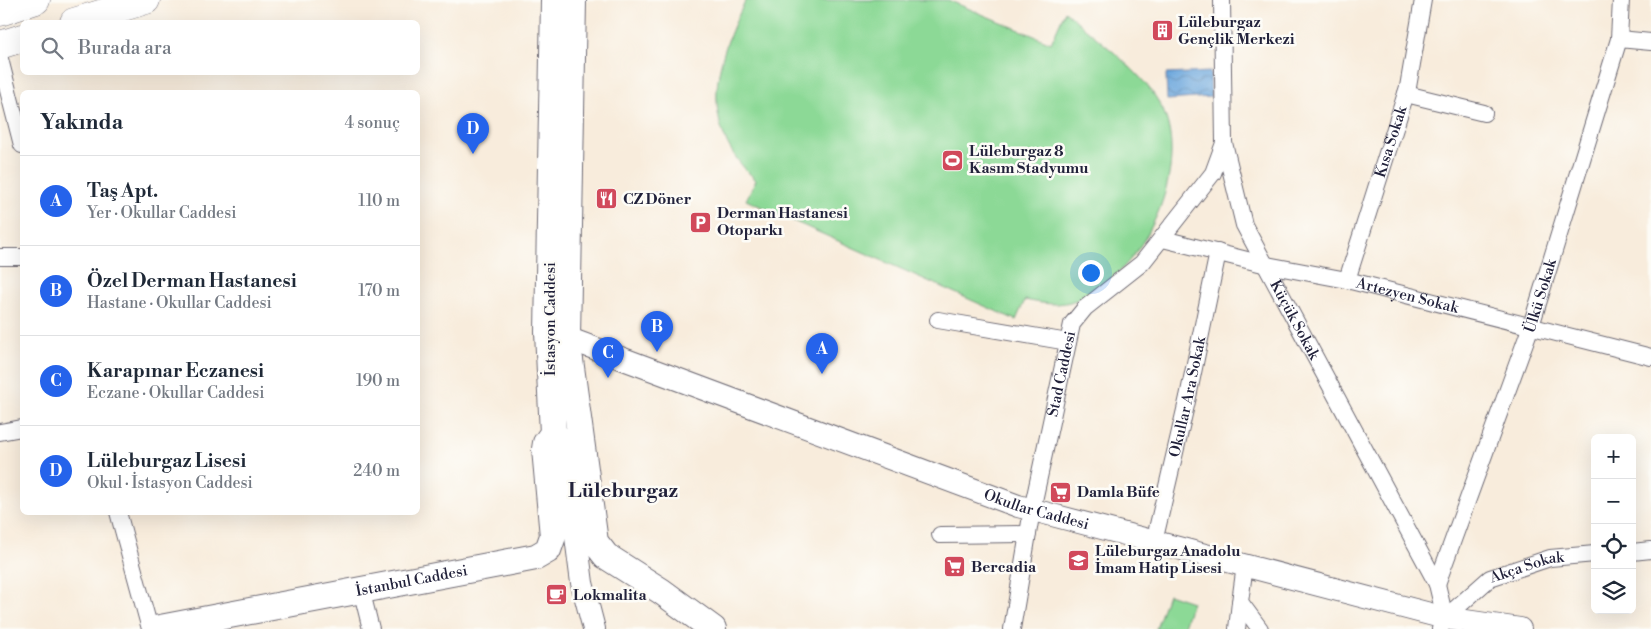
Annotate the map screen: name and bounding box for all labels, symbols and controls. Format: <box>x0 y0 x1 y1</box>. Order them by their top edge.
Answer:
place label: Lüleburgaz Gençlik Merkezi <box>1178 13 1295 49</box>
building icon: Lüleburgaz Gençlik Merkezi <box>1150 19 1174 43</box>
search box <box>20 20 420 75</box>
icon: search <box>38 34 66 62</box>
text: Burada ara <box>78 36 172 60</box>
street label: Kısa Sokak <box>1371 103 1412 180</box>
text: Yakında <box>40 110 123 136</box>
text: 4 sonuç <box>344 113 400 133</box>
pin: D <box>457 113 489 154</box>
place label: Lüleburgaz 8 Kasım Stadyumu <box>969 142 1089 178</box>
sports icon: Lüleburgaz 8 Kasım Stadyumu <box>941 148 965 172</box>
text: Taş Apt. <box>87 179 158 203</box>
restaurant icon: CZ Döner <box>595 187 619 211</box>
place label: CZ Döner <box>623 190 692 209</box>
text: A <box>50 191 62 211</box>
text: 110 m <box>358 191 400 211</box>
text: Yer · Okullar Caddesi <box>87 203 236 223</box>
place label: Derman Hastanesi Otoparkı <box>717 204 848 240</box>
parking icon: Derman Hastanesi Otoparkı <box>689 210 713 234</box>
street label: Ülkü Sokak <box>1519 256 1561 336</box>
your location <box>1078 260 1104 286</box>
street label: İstasyon Caddesi <box>540 262 560 376</box>
text: Özel Derman Hastanesi <box>87 269 297 293</box>
street label: Artezyen Sokak <box>1353 274 1462 318</box>
street label: Küçük Sokak <box>1265 277 1324 364</box>
text: B <box>50 281 62 301</box>
text: 170 m <box>358 281 400 301</box>
text: Hastane · Okullar Caddesi <box>87 293 272 313</box>
pin: B <box>641 311 673 352</box>
street label: Stad Caddesi <box>1043 329 1080 419</box>
pin: A <box>806 333 838 374</box>
street label: Okullar Ara Sokak <box>1165 334 1210 459</box>
pin: C <box>592 337 624 378</box>
text: Karapınar Eczanesi <box>87 359 264 383</box>
text: C <box>50 371 62 391</box>
text: 190 m <box>356 371 400 391</box>
text: Eczane · Okullar Caddesi <box>87 383 265 403</box>
map controls <box>1591 434 1636 614</box>
button: + <box>1591 434 1636 479</box>
text: Lüleburgaz Lisesi <box>87 449 246 473</box>
text: D <box>50 461 62 481</box>
text: 240 m <box>353 461 400 481</box>
text: Okul · İstasyon Caddesi <box>87 473 253 493</box>
district label: Lüleburgaz <box>568 479 678 504</box>
button: − <box>1591 479 1636 524</box>
supermarket icon: Damla Büfe <box>1049 480 1073 504</box>
place label: Damla Büfe <box>1077 483 1160 502</box>
street label: Okullar Caddesi <box>981 485 1091 534</box>
button: locate <box>1591 524 1636 569</box>
place label: Lüleburgaz Anadolu İmam Hatip Lisesi <box>1095 542 1241 578</box>
school or university icon: Lüleburgaz Anadolu İmam Hatip Lisesi <box>1067 548 1091 572</box>
street label: Akça Sokak <box>1486 548 1566 588</box>
supermarket icon: Bercadia <box>943 555 967 579</box>
place label: Bercadia <box>971 558 1037 577</box>
street label: İstanbul Caddesi <box>354 561 469 601</box>
button: layers <box>1591 569 1636 614</box>
cafe icon: Lokmalita <box>545 583 569 607</box>
place label: Lokmalita <box>573 586 648 605</box>

